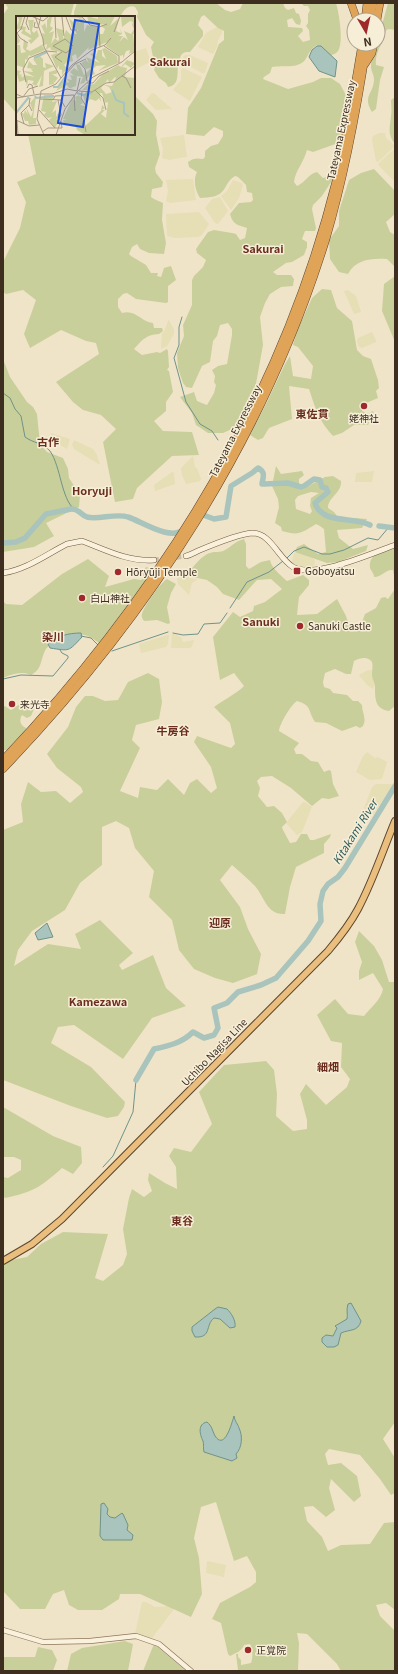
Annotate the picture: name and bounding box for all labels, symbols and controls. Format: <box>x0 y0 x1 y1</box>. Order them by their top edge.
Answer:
north arrow <box>346 12 386 52</box>
inset map <box>16 16 135 135</box>
text: N <box>362 34 373 51</box>
district label: Sakurai <box>150 53 191 69</box>
street label: Tateyama Expressway <box>323 78 359 181</box>
district label: Sakurai <box>243 240 284 256</box>
street label: Tateyama Expressway <box>205 381 265 479</box>
marker: 姥神社 <box>359 401 369 411</box>
district label: 東佐貫 <box>296 405 329 421</box>
place label: 姥神社 <box>349 410 379 425</box>
district label: 古作 <box>37 433 59 449</box>
district label: Horyuji <box>72 482 112 498</box>
place label: Goboyatsu <box>305 563 355 578</box>
place label: Hōryūji Temple <box>126 564 198 579</box>
marker: Goboyatsu <box>292 566 302 576</box>
marker: Hōryūji Temple <box>113 567 123 577</box>
place label: 白山神社 <box>90 590 130 605</box>
marker: 白山神社 <box>77 593 87 603</box>
district label: Sanuki <box>242 613 280 629</box>
place label: Sanuki Castle <box>308 618 371 633</box>
marker: Sanuki Castle <box>295 621 305 631</box>
district label: 染川 <box>42 628 64 644</box>
place label: 来光寺 <box>20 696 50 711</box>
marker: 来光寺 <box>7 699 17 709</box>
district label: 牛房谷 <box>157 722 190 738</box>
water label: Kitakami River <box>328 794 381 867</box>
district label: 迎原 <box>209 914 231 930</box>
district label: Kamezawa <box>69 993 127 1009</box>
street label: Uchibo Nagisa Line <box>177 1014 250 1089</box>
district label: 細畑 <box>317 1058 339 1074</box>
district label: 東谷 <box>171 1212 193 1228</box>
place label: 正覚院 <box>256 1642 286 1657</box>
marker: 正覚院 <box>243 1645 253 1655</box>

